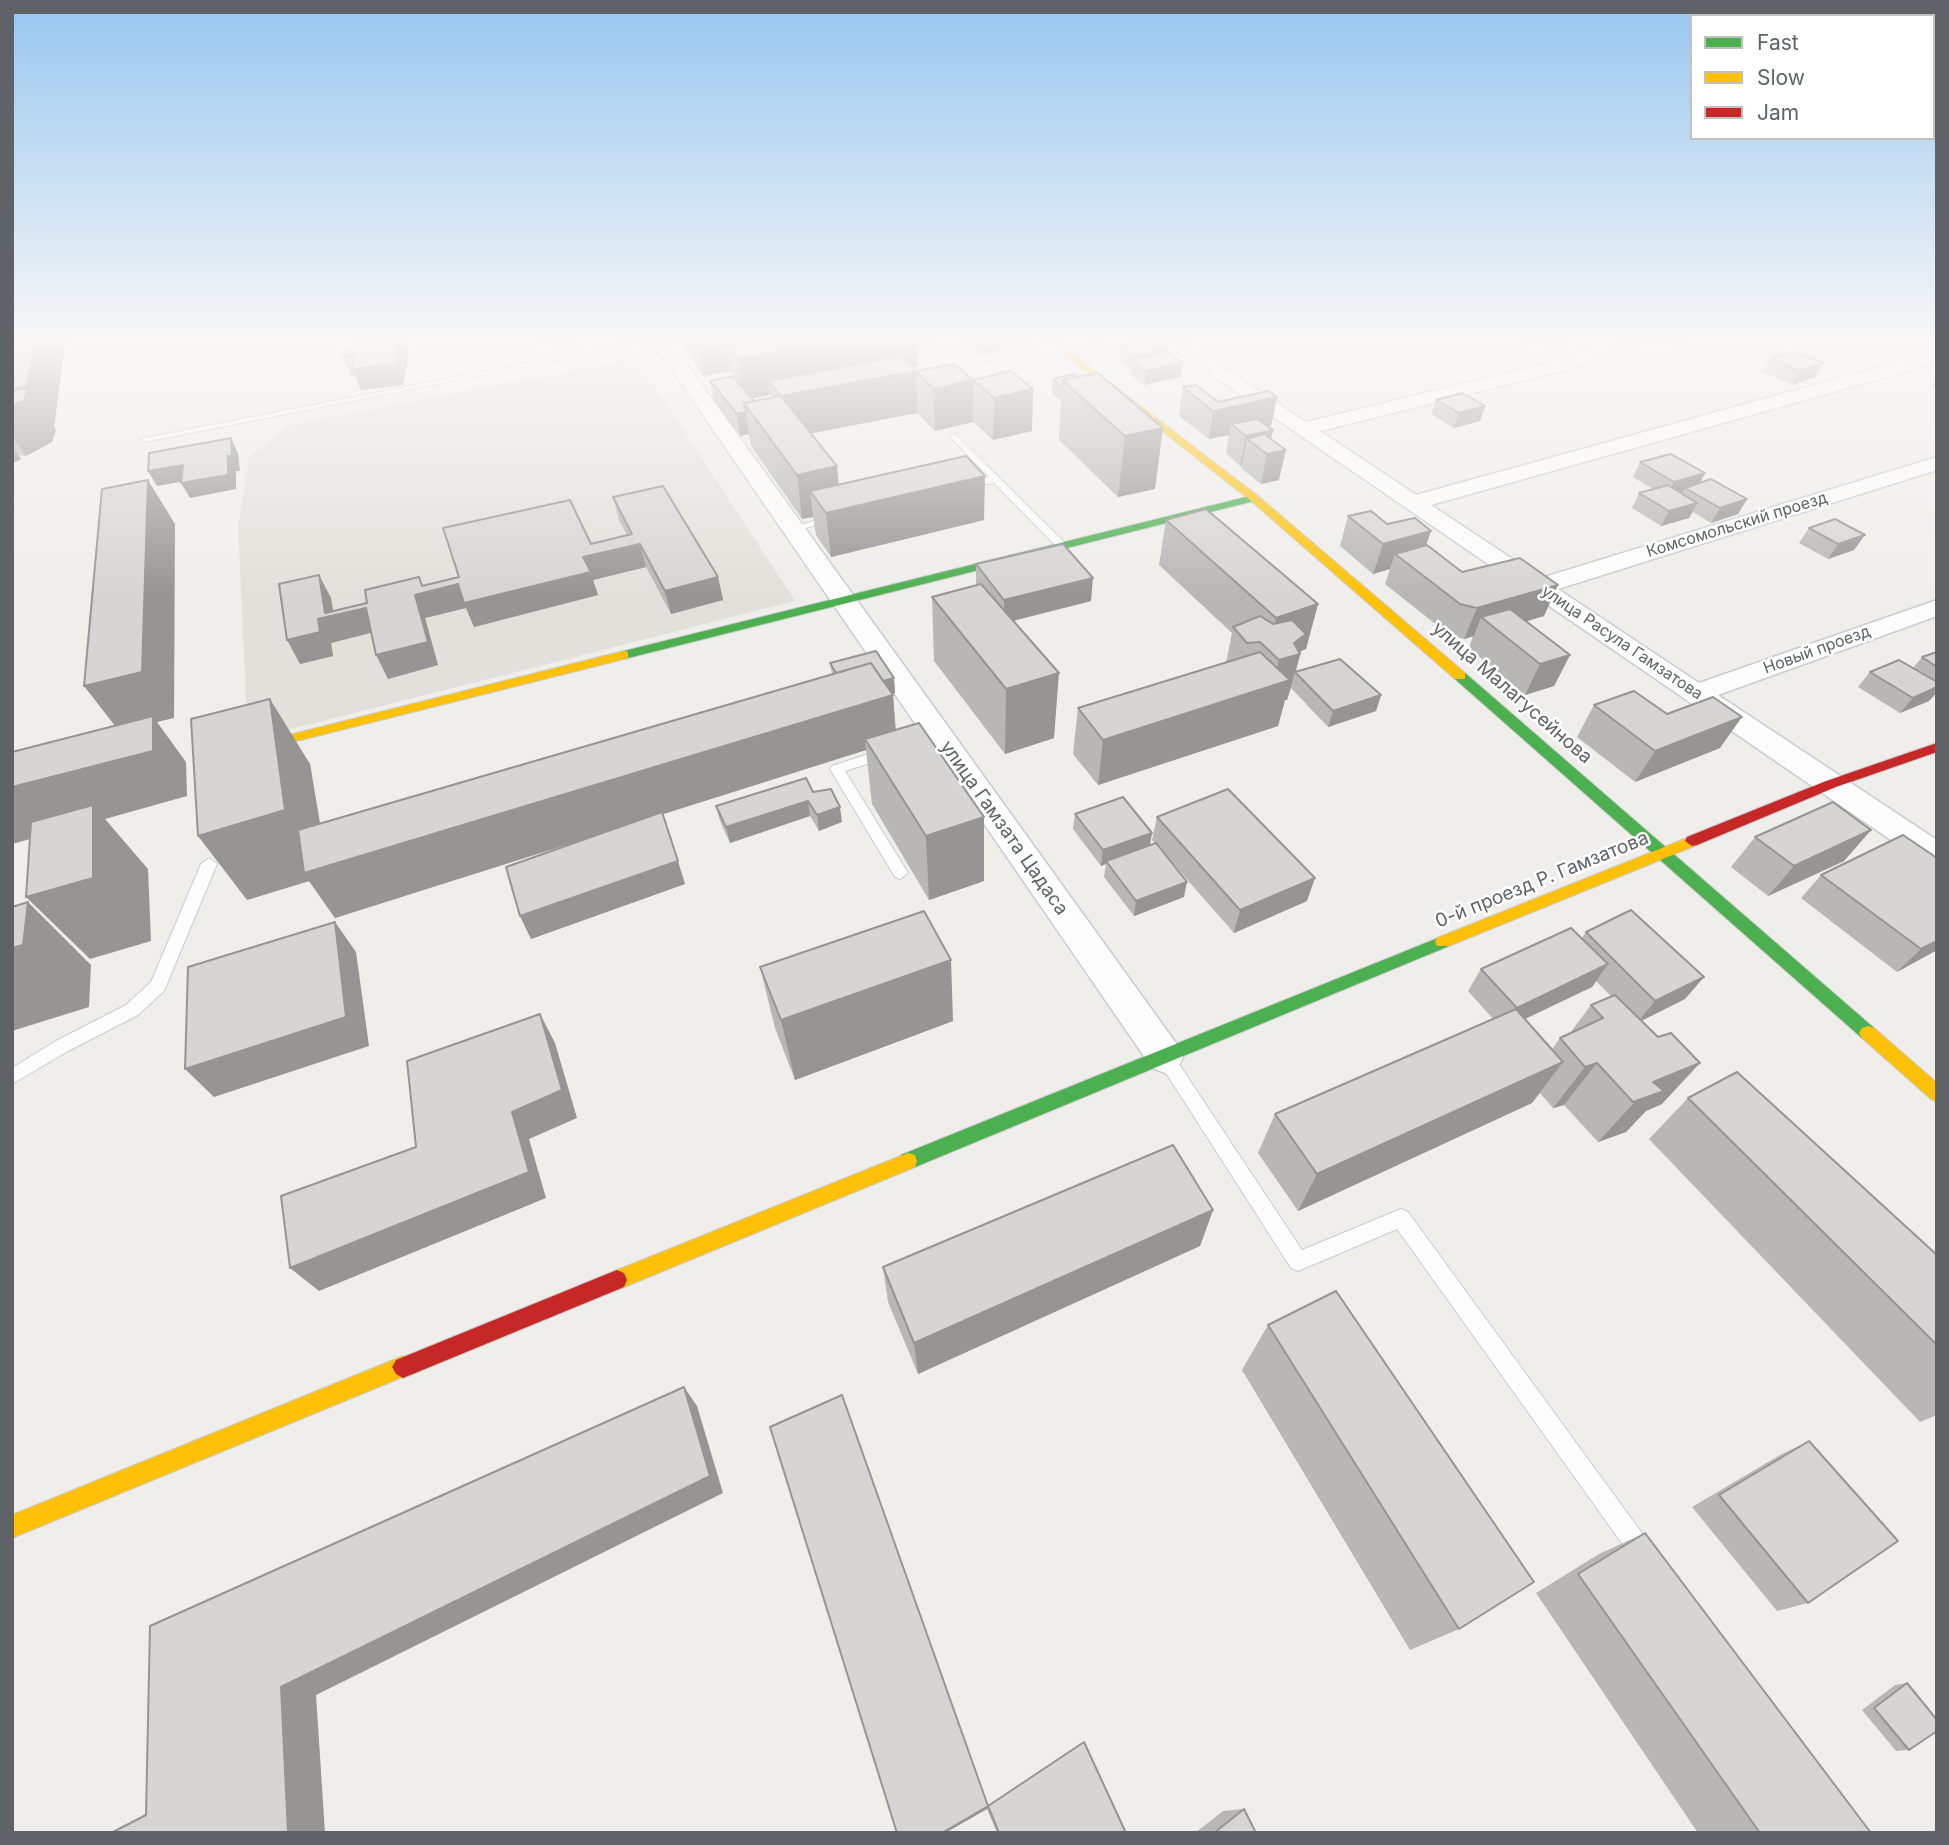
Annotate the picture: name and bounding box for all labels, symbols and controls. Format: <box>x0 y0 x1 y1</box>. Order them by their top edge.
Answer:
legend <box>1690 14 1935 140</box>
text: Fast <box>1757 30 1799 55</box>
text: Slow <box>1757 65 1805 90</box>
text: Jam <box>1757 100 1799 125</box>
street label: Комсомольский проезд <box>1644 488 1830 562</box>
street label: улица Расула Гамзатова <box>1538 582 1706 704</box>
street label: улица Малагусейнова <box>1427 617 1597 769</box>
street label: Новый проезд <box>1761 622 1873 678</box>
street label: улица Гамзата Цадаса <box>935 736 1073 920</box>
street label: 0-й проезд Р. Гамзатова <box>1432 827 1652 933</box>

